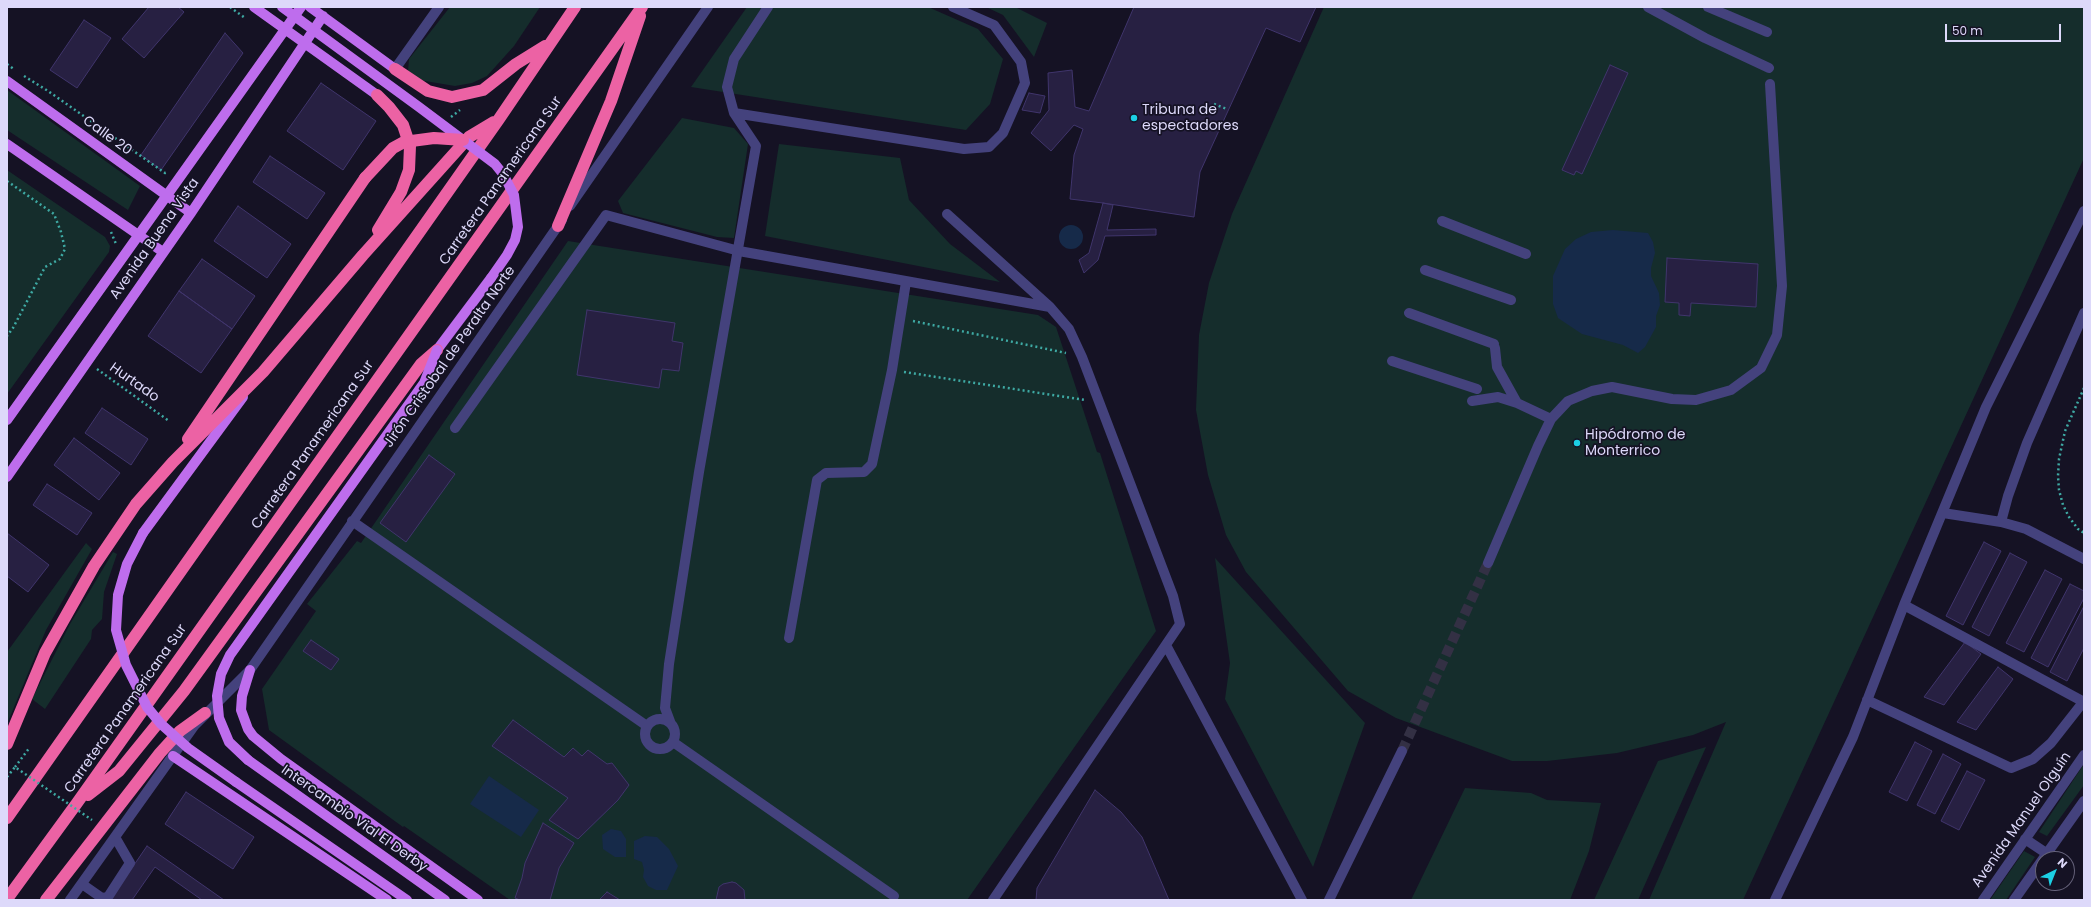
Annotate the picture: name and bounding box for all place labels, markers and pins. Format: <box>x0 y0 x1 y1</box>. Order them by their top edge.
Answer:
place label: Tribuna de espectadores <box>1142 102 1239 134</box>
marker: Tribuna de espectadores <box>1129 113 1139 123</box>
place label: Hipódromo de Monterrico <box>1585 427 1685 460</box>
marker: Hipódromo de Monterrico <box>1572 438 1582 448</box>

